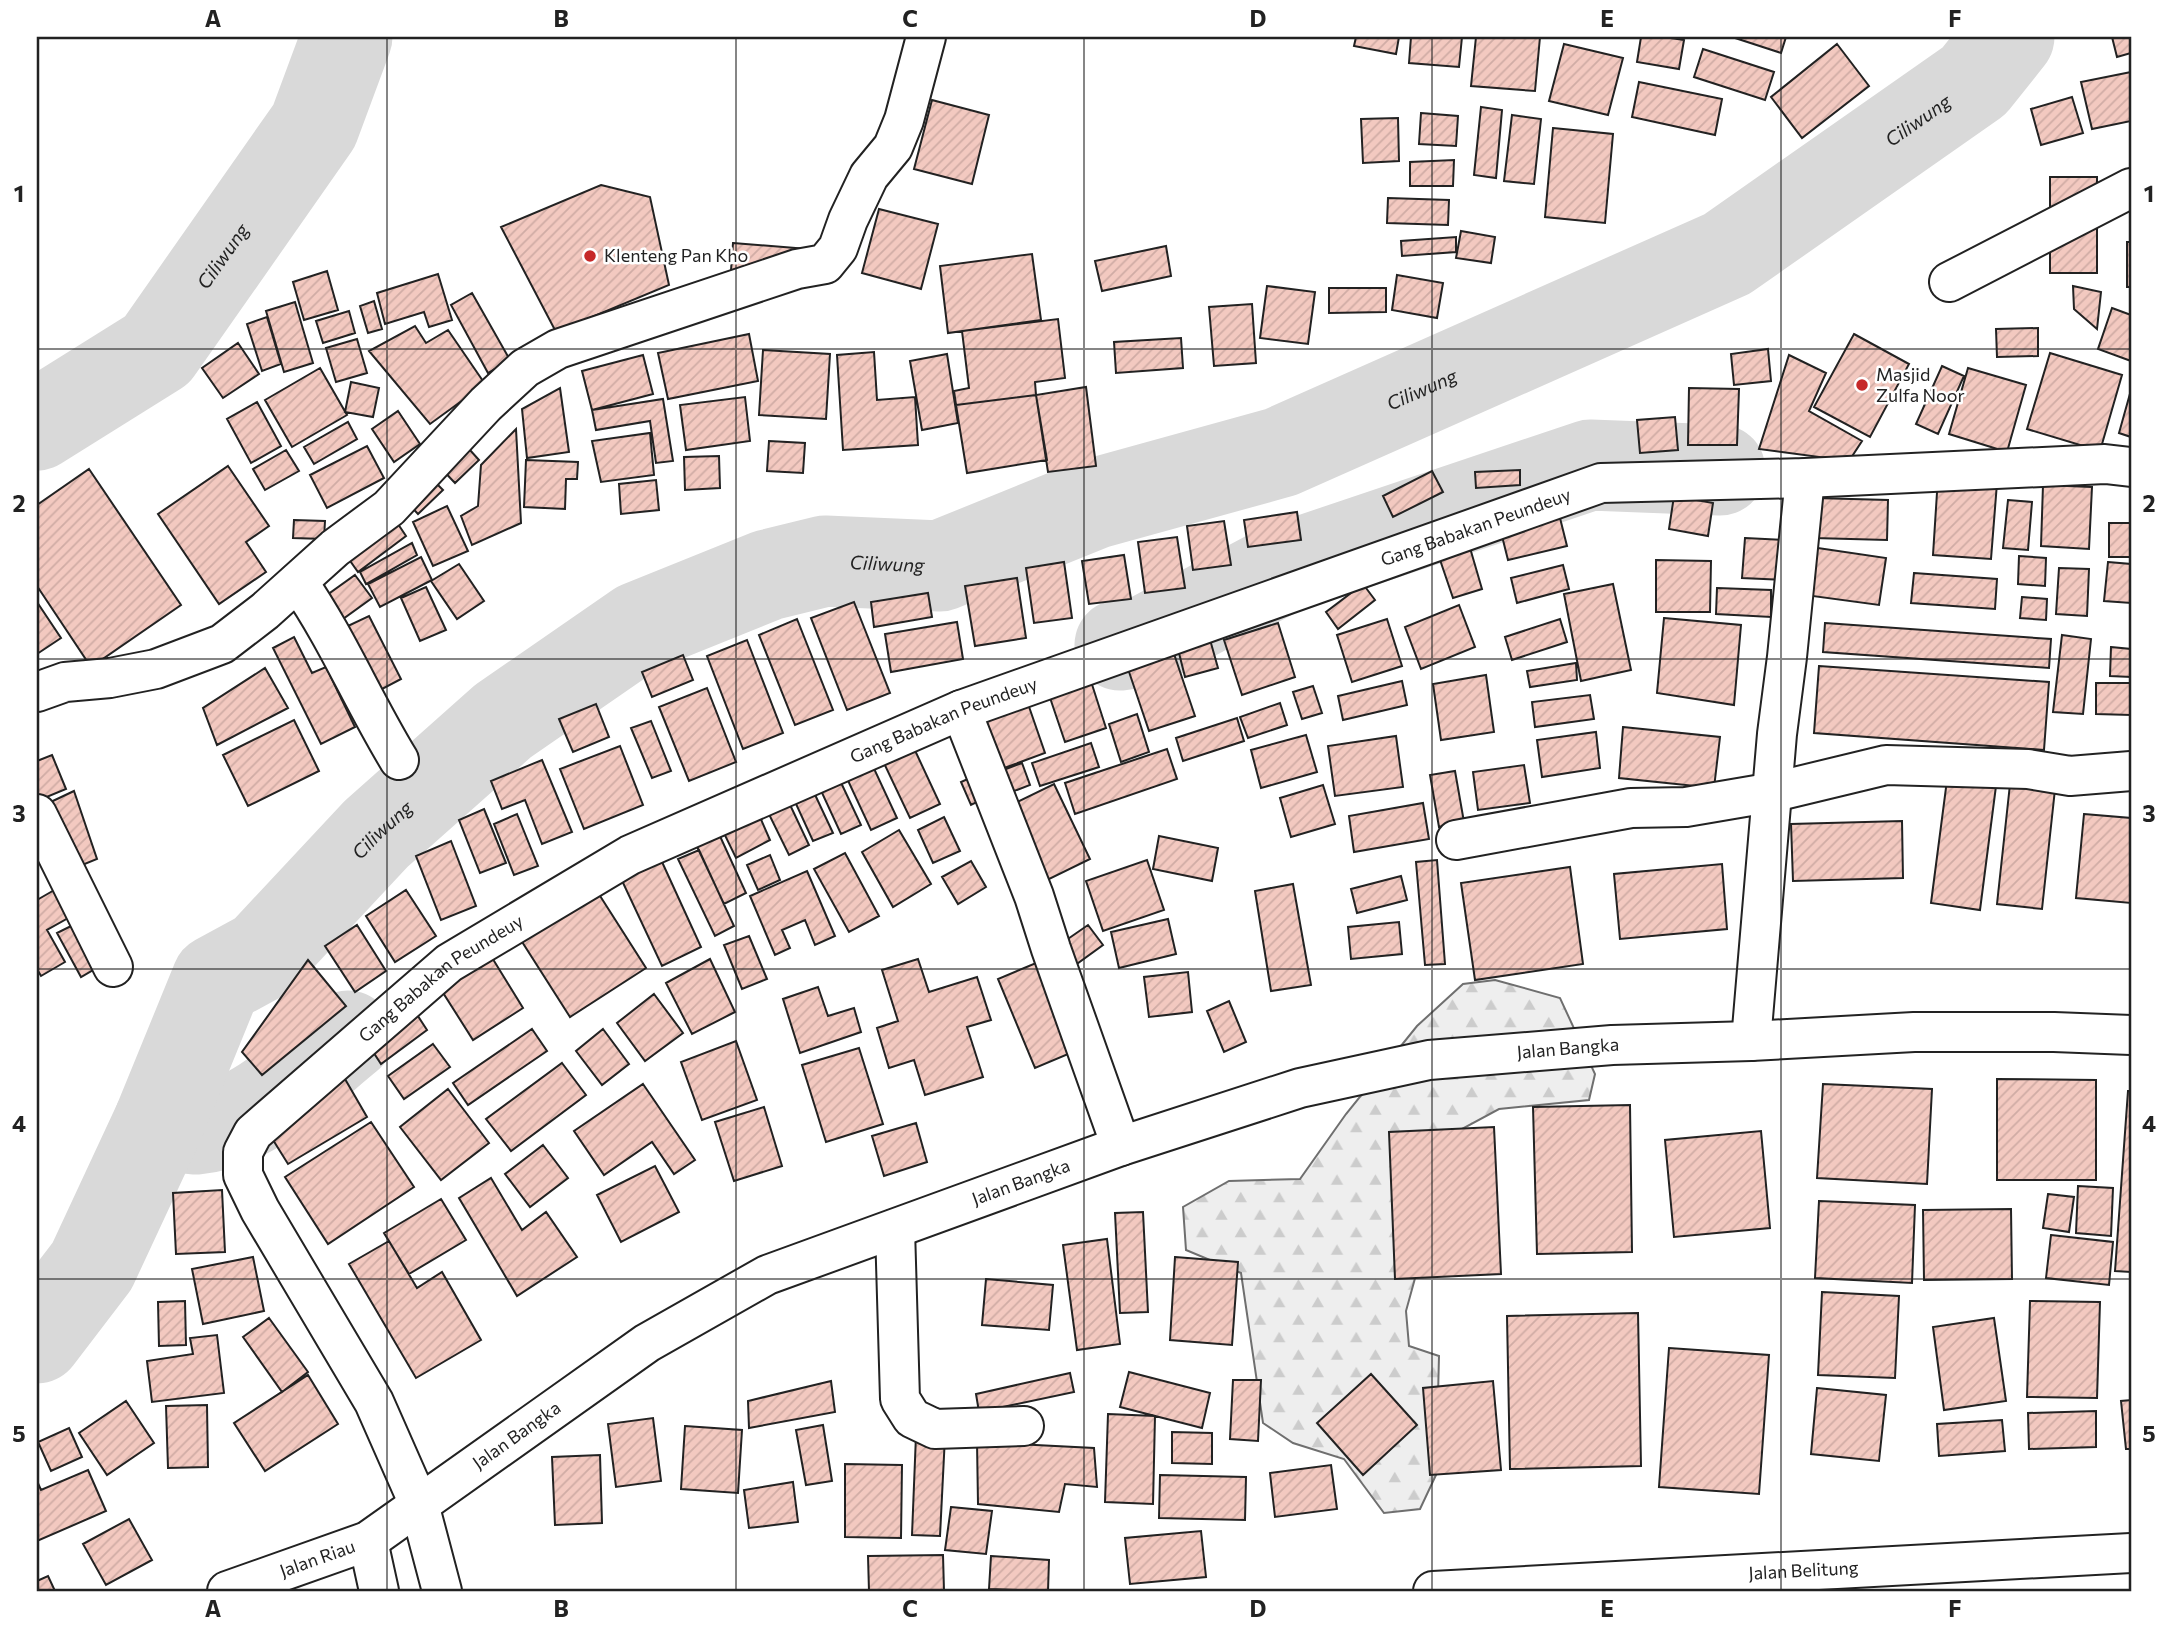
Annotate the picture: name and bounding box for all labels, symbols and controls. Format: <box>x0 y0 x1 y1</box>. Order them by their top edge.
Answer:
text: A <box>205 4 222 32</box>
text: B <box>553 4 569 32</box>
text: C <box>902 4 918 32</box>
text: D <box>1250 4 1267 32</box>
text: E <box>1600 4 1614 32</box>
text: F <box>1948 4 1962 32</box>
water label: Ciliwung <box>1880 89 1955 151</box>
text: 1 <box>14 179 24 207</box>
text: 1 <box>2144 179 2154 207</box>
water label: Ciliwung <box>191 218 254 293</box>
place label: Klenteng Pan Kho <box>604 244 748 266</box>
marker: Klenteng Pan Kho <box>582 248 598 264</box>
water label: Ciliwung <box>1383 363 1461 415</box>
place label: Masjid Zulfa Noor <box>1876 363 1965 406</box>
marker: Masjid Zulfa Noor <box>1854 377 1870 393</box>
street label: Gang Babakan Peundeuy <box>1377 483 1574 570</box>
text: 2 <box>12 489 26 517</box>
text: 2 <box>2142 489 2156 517</box>
water label: Ciliwung <box>849 550 926 576</box>
street label: Gang Babakan Peundeuy <box>846 672 1040 767</box>
water label: Ciliwung <box>347 795 417 863</box>
text: 3 <box>12 799 26 827</box>
text: 3 <box>2142 799 2156 827</box>
street label: Gang Babakan Peundeuy <box>354 909 527 1046</box>
street label: Jalan Bangka <box>1516 1033 1619 1063</box>
text: 4 <box>12 1109 26 1137</box>
text: 4 <box>2142 1109 2156 1137</box>
street label: Jalan Bangka <box>969 1154 1073 1209</box>
street label: Jalan Bangka <box>468 1396 564 1473</box>
text: 5 <box>12 1419 26 1447</box>
text: 5 <box>2142 1419 2156 1447</box>
street label: Jalan Riau <box>276 1534 358 1581</box>
street label: Jalan Belitung <box>1748 1556 1859 1584</box>
text: A <box>205 1594 222 1622</box>
text: B <box>553 1594 569 1622</box>
text: C <box>902 1594 918 1622</box>
text: D <box>1250 1594 1267 1622</box>
text: E <box>1600 1594 1614 1622</box>
text: F <box>1948 1594 1962 1622</box>

